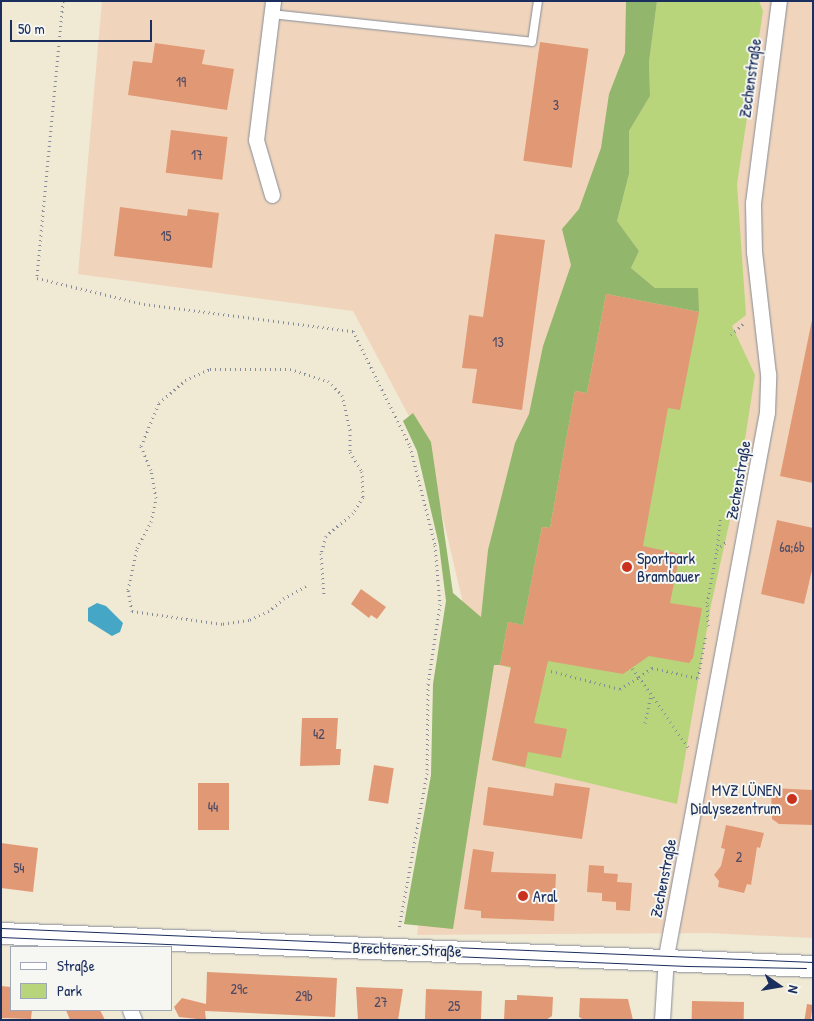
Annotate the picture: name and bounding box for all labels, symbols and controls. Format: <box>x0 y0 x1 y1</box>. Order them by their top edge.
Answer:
scale bar <box>12 10 155 42</box>
text: 50 m <box>18 18 45 39</box>
street label: Zechenstraße <box>735 37 765 119</box>
house number: 19 <box>176 74 186 90</box>
house number: 3 <box>553 97 559 113</box>
house number: 17 <box>191 147 203 163</box>
house number: 15 <box>160 228 172 244</box>
house number: 13 <box>492 334 504 350</box>
street label: Zechenstraße <box>722 439 754 521</box>
house number: 6a;6b <box>779 539 805 555</box>
place label: Sportpark Brambauer <box>637 548 700 586</box>
marker: Sportpark Brambauer <box>621 561 633 573</box>
house number: 42 <box>313 726 325 742</box>
place label: MVZ LÜNEN Dialysezentrum <box>691 780 781 818</box>
marker: MVZ LÜNEN Dialysezentrum <box>785 792 799 806</box>
house number: 44 <box>208 799 218 815</box>
street label: Zechenstraße <box>646 837 680 919</box>
house number: 2 <box>736 849 742 865</box>
house number: 54 <box>13 860 25 876</box>
place label: Aral <box>533 886 557 906</box>
marker: Aral <box>517 890 529 902</box>
street label: Brechtener Straße <box>352 938 462 960</box>
legend <box>10 946 172 1011</box>
text: Straße <box>57 955 95 976</box>
north arrow <box>754 961 804 1011</box>
text: Park <box>57 980 82 1001</box>
house number: 29c <box>230 981 248 997</box>
text: N <box>784 984 804 995</box>
house number: 29b <box>295 988 313 1004</box>
house number: 27 <box>374 994 388 1010</box>
house number: 25 <box>448 998 460 1014</box>

